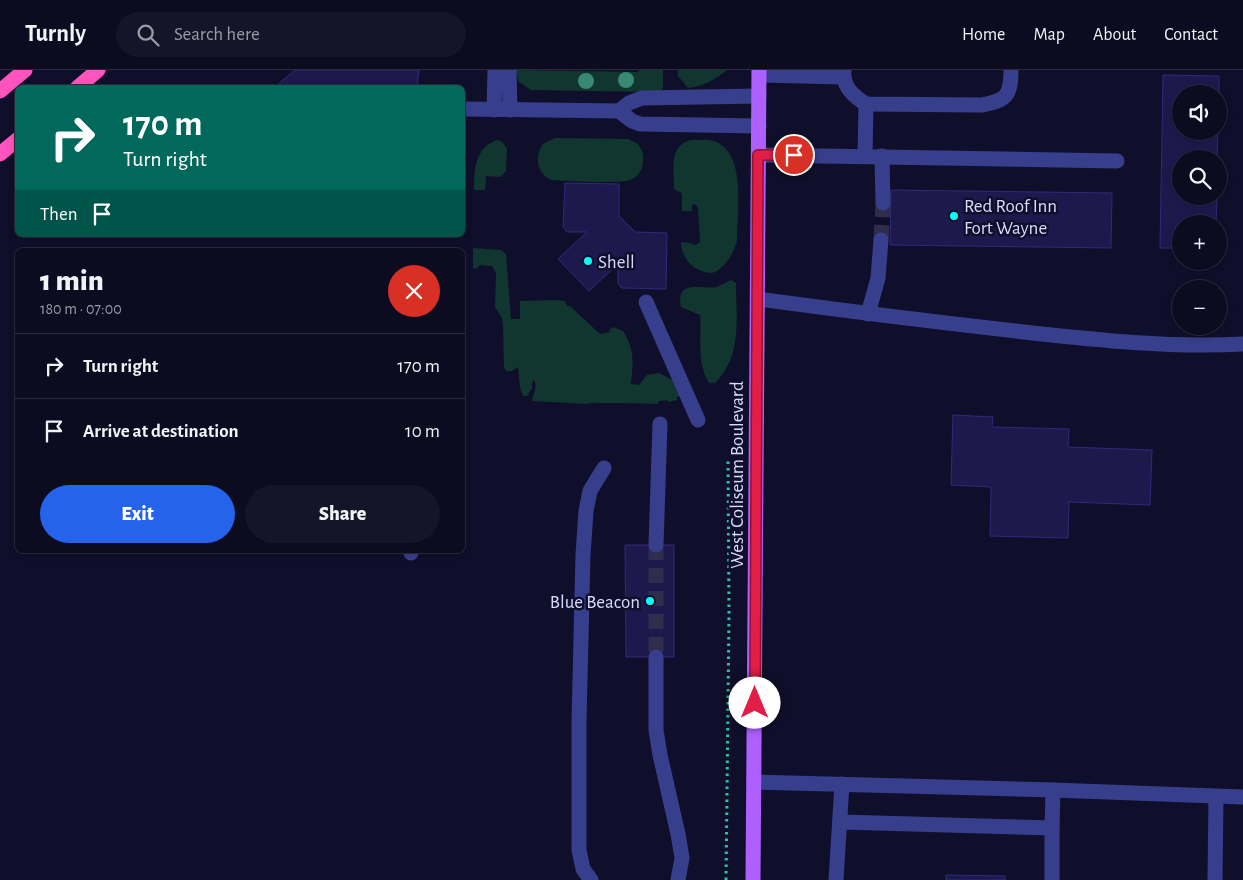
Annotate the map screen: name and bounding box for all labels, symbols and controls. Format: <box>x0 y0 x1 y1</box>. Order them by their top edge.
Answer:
search box <box>116 12 466 57</box>
icon: search <box>134 21 162 49</box>
text: Turnly <box>25 22 86 46</box>
text: Search here <box>174 25 260 44</box>
text: Home <box>962 26 1005 44</box>
text: Map <box>1033 26 1065 44</box>
text: About <box>1093 26 1136 44</box>
text: Contact <box>1164 26 1218 44</box>
map controls <box>1172 85 1227 335</box>
button: sound <box>1172 85 1227 140</box>
icon: right <box>40 105 105 170</box>
text: 170 m <box>123 107 203 142</box>
pin <box>773 134 815 176</box>
icon: arrive <box>780 141 808 169</box>
text: Turn right <box>123 148 207 170</box>
button: search <box>1172 150 1227 205</box>
place label: Red Roof Inn Fort Wayne <box>964 197 1057 238</box>
icon: arrive <box>88 200 116 228</box>
text: Then <box>40 205 78 224</box>
marker: Red Roof Inn Fort Wayne <box>948 210 960 222</box>
button: + <box>1172 215 1227 270</box>
place label: Shell <box>598 253 635 272</box>
marker: Shell <box>582 255 594 267</box>
button: close <box>388 265 440 317</box>
text: 1 min <box>40 266 104 296</box>
button: − <box>1172 280 1227 335</box>
text: 180 m · 07:00 <box>40 301 122 317</box>
icon: right <box>40 352 68 380</box>
text: Turn right <box>83 357 158 376</box>
text: 170 m <box>397 357 440 376</box>
street label: West Coliseum Boulevard <box>728 381 747 569</box>
icon: arrive <box>40 417 68 445</box>
text: Arrive at destination <box>83 422 239 441</box>
text: 10 m <box>405 422 440 441</box>
button: Exit <box>40 485 235 543</box>
button: Share <box>245 485 440 543</box>
place label: Blue Beacon <box>550 593 640 612</box>
marker: Blue Beacon <box>644 595 656 607</box>
position arrow <box>728 676 780 728</box>

